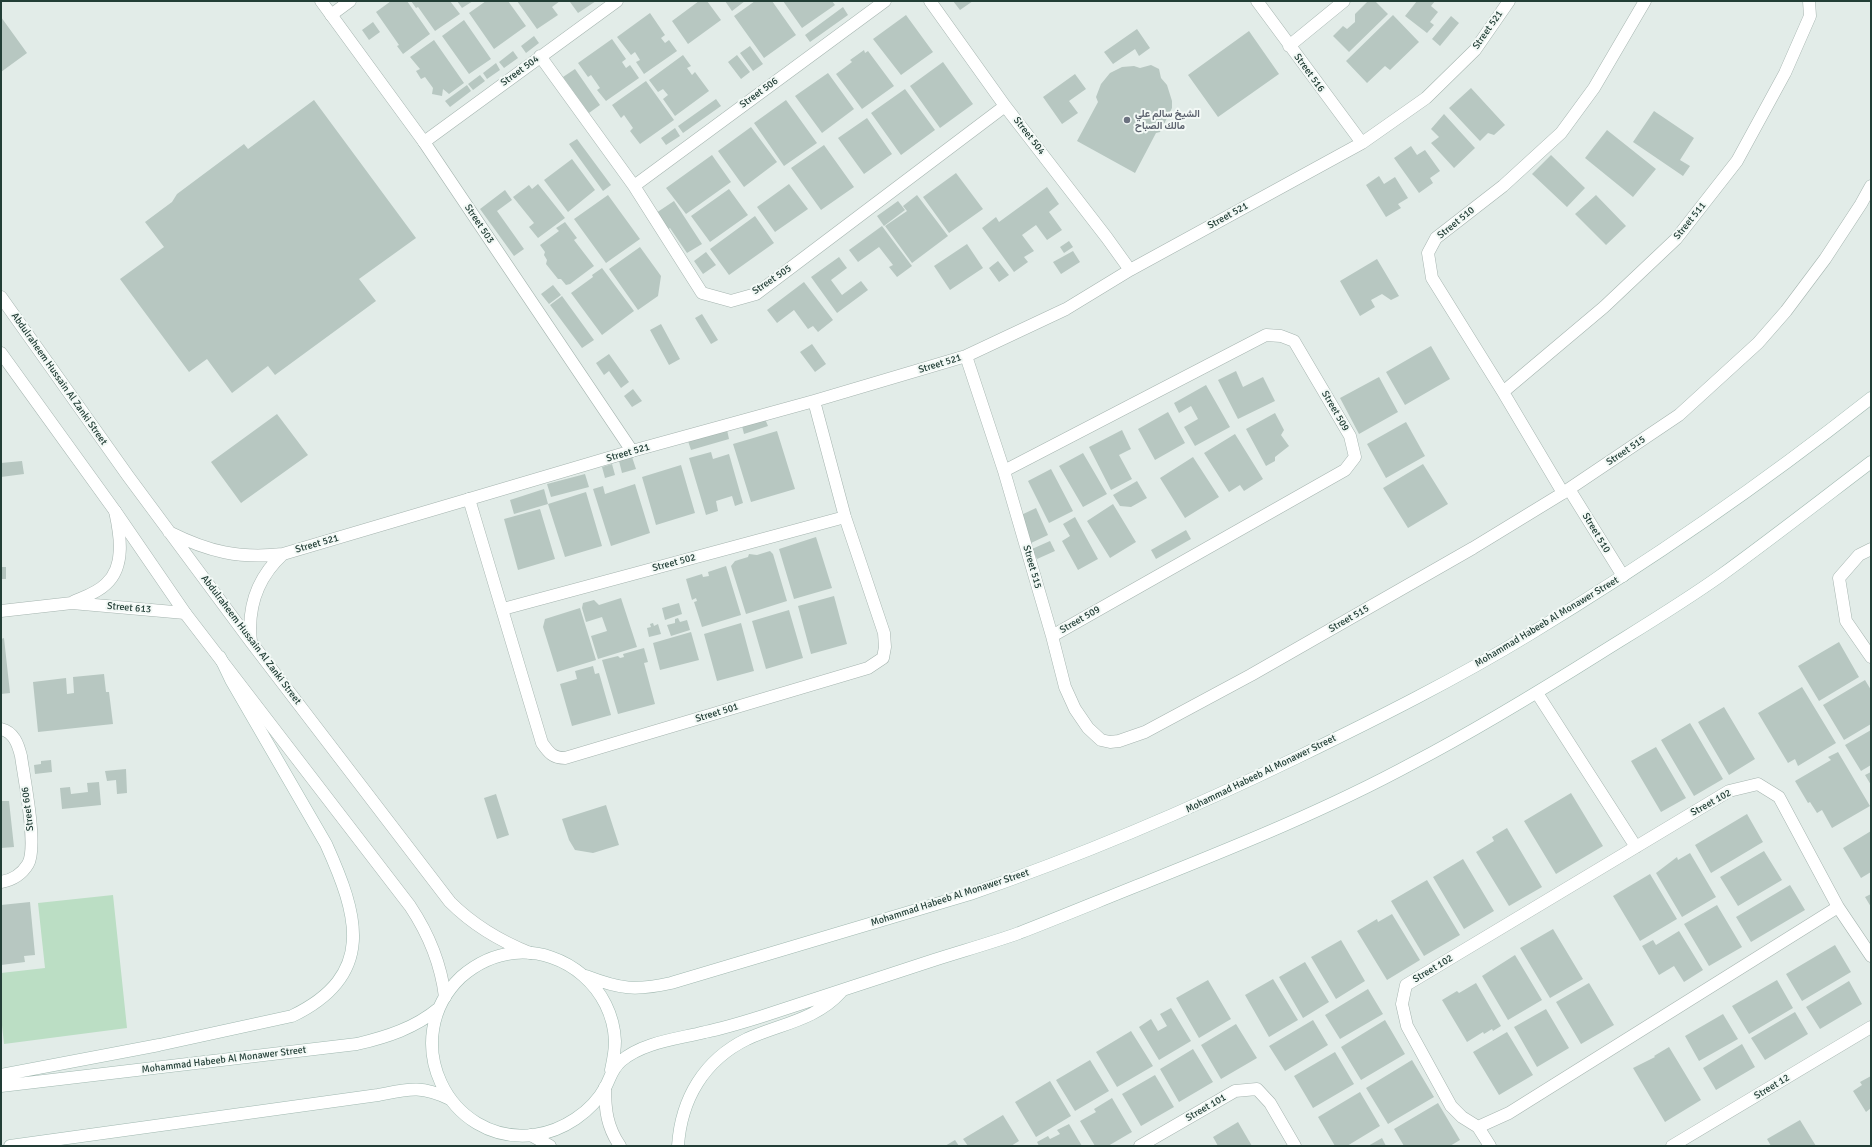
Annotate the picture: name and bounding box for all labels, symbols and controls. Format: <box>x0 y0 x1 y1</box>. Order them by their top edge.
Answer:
street label: Street 521 <box>1470 8 1506 52</box>
street label: Street 516 <box>1291 51 1327 95</box>
street label: Street 504 <box>498 53 542 89</box>
street label: Street 506 <box>737 75 781 111</box>
place label: الشيخ سالم علي مالك الصباح <box>1135 108 1200 132</box>
street label: Street 504 <box>1011 115 1047 157</box>
marker: الشيخ سالم علي مالك الصباح <box>1122 115 1132 125</box>
street label: Street 521 <box>1206 200 1250 232</box>
street label: Street 511 <box>1671 200 1709 242</box>
street label: Street 503 <box>462 202 496 246</box>
street label: Street 510 <box>1435 204 1477 242</box>
street label: Street 505 <box>750 263 794 297</box>
street label: Abdulraheem Hussain Al Zanki Street <box>9 310 109 448</box>
street label: Street 521 <box>917 352 963 376</box>
street label: Street 509 <box>1319 389 1351 433</box>
street label: Street 515 <box>1604 434 1648 468</box>
street label: Street 521 <box>605 441 651 465</box>
street label: Street 510 <box>1579 511 1613 555</box>
street label: Street 521 <box>294 532 340 556</box>
street label: Street 515 <box>1020 544 1044 590</box>
street label: Street 502 <box>651 551 697 575</box>
street label: Abdulraheem Hussain Al Zanki Street <box>198 573 304 707</box>
street label: Mohammad Habeeb Al Monawer Street <box>1473 574 1621 670</box>
street label: Street 613 <box>106 600 152 616</box>
street label: Street 515 <box>1327 603 1371 635</box>
street label: Street 509 <box>1058 604 1102 636</box>
street label: Street 501 <box>694 701 740 725</box>
street label: Mohammad Habeeb Al Monawer Street <box>1184 732 1338 816</box>
street label: Street 606 <box>19 786 37 832</box>
street label: Street 102 <box>1689 787 1733 819</box>
street label: Mohammad Habeeb Al Monawer Street <box>869 867 1031 929</box>
street label: Street 102 <box>1411 952 1455 986</box>
street label: Mohammad Habeeb Al Monawer Street <box>141 1044 307 1076</box>
street label: Street 12 <box>1752 1072 1792 1102</box>
street label: Street 101 <box>1184 1092 1228 1124</box>

